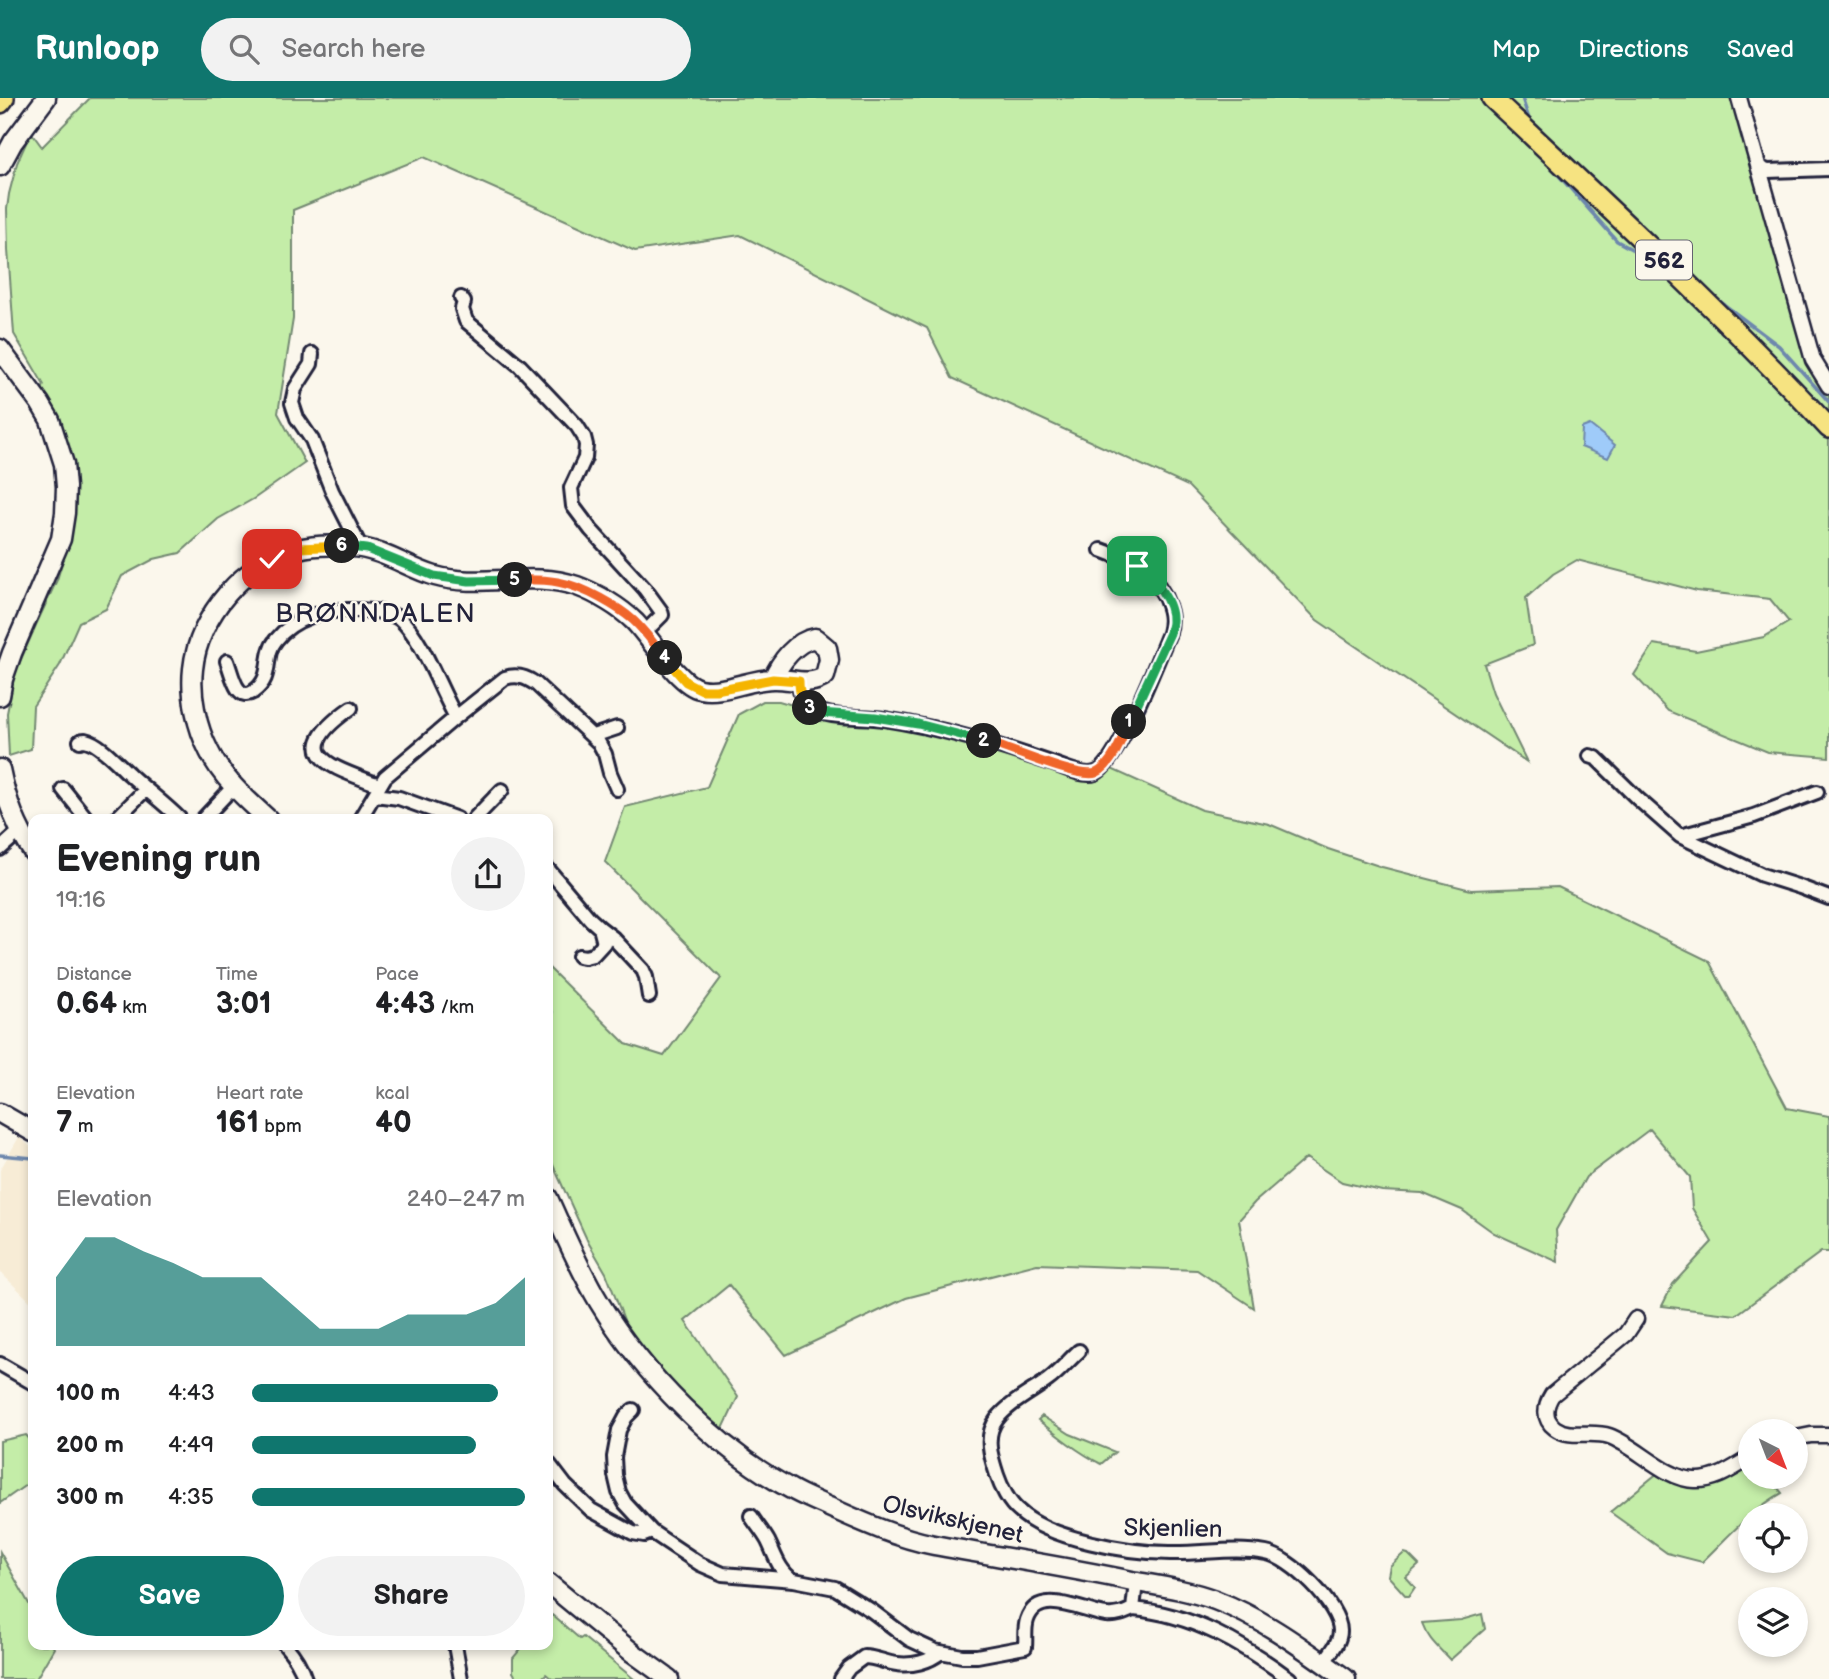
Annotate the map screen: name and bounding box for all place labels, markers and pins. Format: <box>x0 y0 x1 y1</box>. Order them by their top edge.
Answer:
pin: 6 <box>324 528 360 564</box>
pin <box>242 529 302 589</box>
pin <box>1107 536 1167 596</box>
pin: 5 <box>498 562 532 598</box>
pin: 4 <box>648 640 682 676</box>
pin: 3 <box>792 690 828 726</box>
pin: 1 <box>1112 704 1146 740</box>
pin: 2 <box>967 724 1002 758</box>

